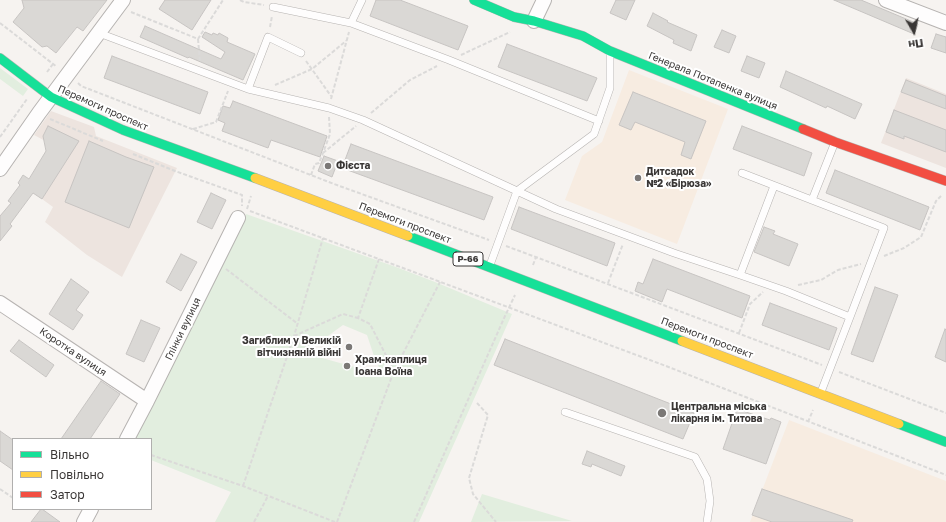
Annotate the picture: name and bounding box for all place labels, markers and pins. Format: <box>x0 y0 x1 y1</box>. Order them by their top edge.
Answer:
place label: Фієста <box>336 160 370 172</box>
marker: Фієста <box>323 161 333 171</box>
place label: Дитсадок №2 «Бірюза» <box>646 166 711 190</box>
marker: Дитсадок №2 «Бірюза» <box>633 173 643 183</box>
place label: Загиблим у Великій вітчизняній війні <box>242 335 341 358</box>
marker: Загиблим у Великій вітчизняній війні <box>344 342 354 352</box>
place label: Храм-каплиця Іоана Воїна <box>355 354 427 378</box>
marker: Храм-каплиця Іоана Воїна <box>342 361 352 371</box>
place label: Центральна міська лікарня ім. Титова <box>671 401 766 424</box>
marker: Центральна міська лікарня ім. Титова <box>656 407 668 419</box>

